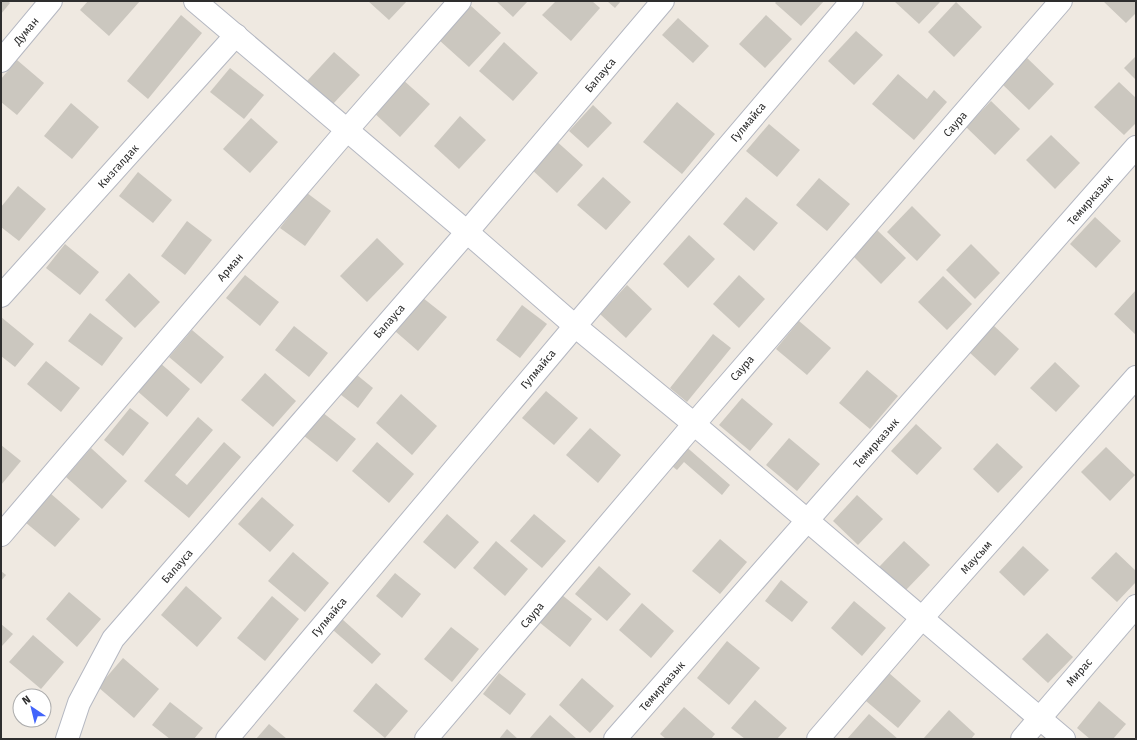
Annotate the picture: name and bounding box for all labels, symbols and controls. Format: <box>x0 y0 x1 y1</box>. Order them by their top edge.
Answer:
street label: Думан <box>10 15 42 48</box>
street label: Балауса <box>582 55 619 95</box>
street label: Гулмайса <box>728 100 769 145</box>
street label: Саура <box>941 109 970 140</box>
street label: Кызгалдак <box>95 142 142 191</box>
street label: Темирказык <box>1065 172 1116 228</box>
street label: Арман <box>215 251 246 284</box>
street label: Балауса <box>371 302 408 341</box>
street label: Гулмайса <box>518 347 559 392</box>
street label: Саура <box>728 353 757 384</box>
street label: Темирказык <box>851 415 902 471</box>
street label: Маусым <box>958 538 995 577</box>
street label: Балауса <box>159 547 196 586</box>
street label: Гулмайса <box>309 595 350 640</box>
street label: Саура <box>518 600 547 631</box>
street label: Мирас <box>1064 656 1095 689</box>
street label: Темирказык <box>637 658 688 714</box>
north arrow <box>12 688 52 728</box>
text: N <box>20 693 33 708</box>

